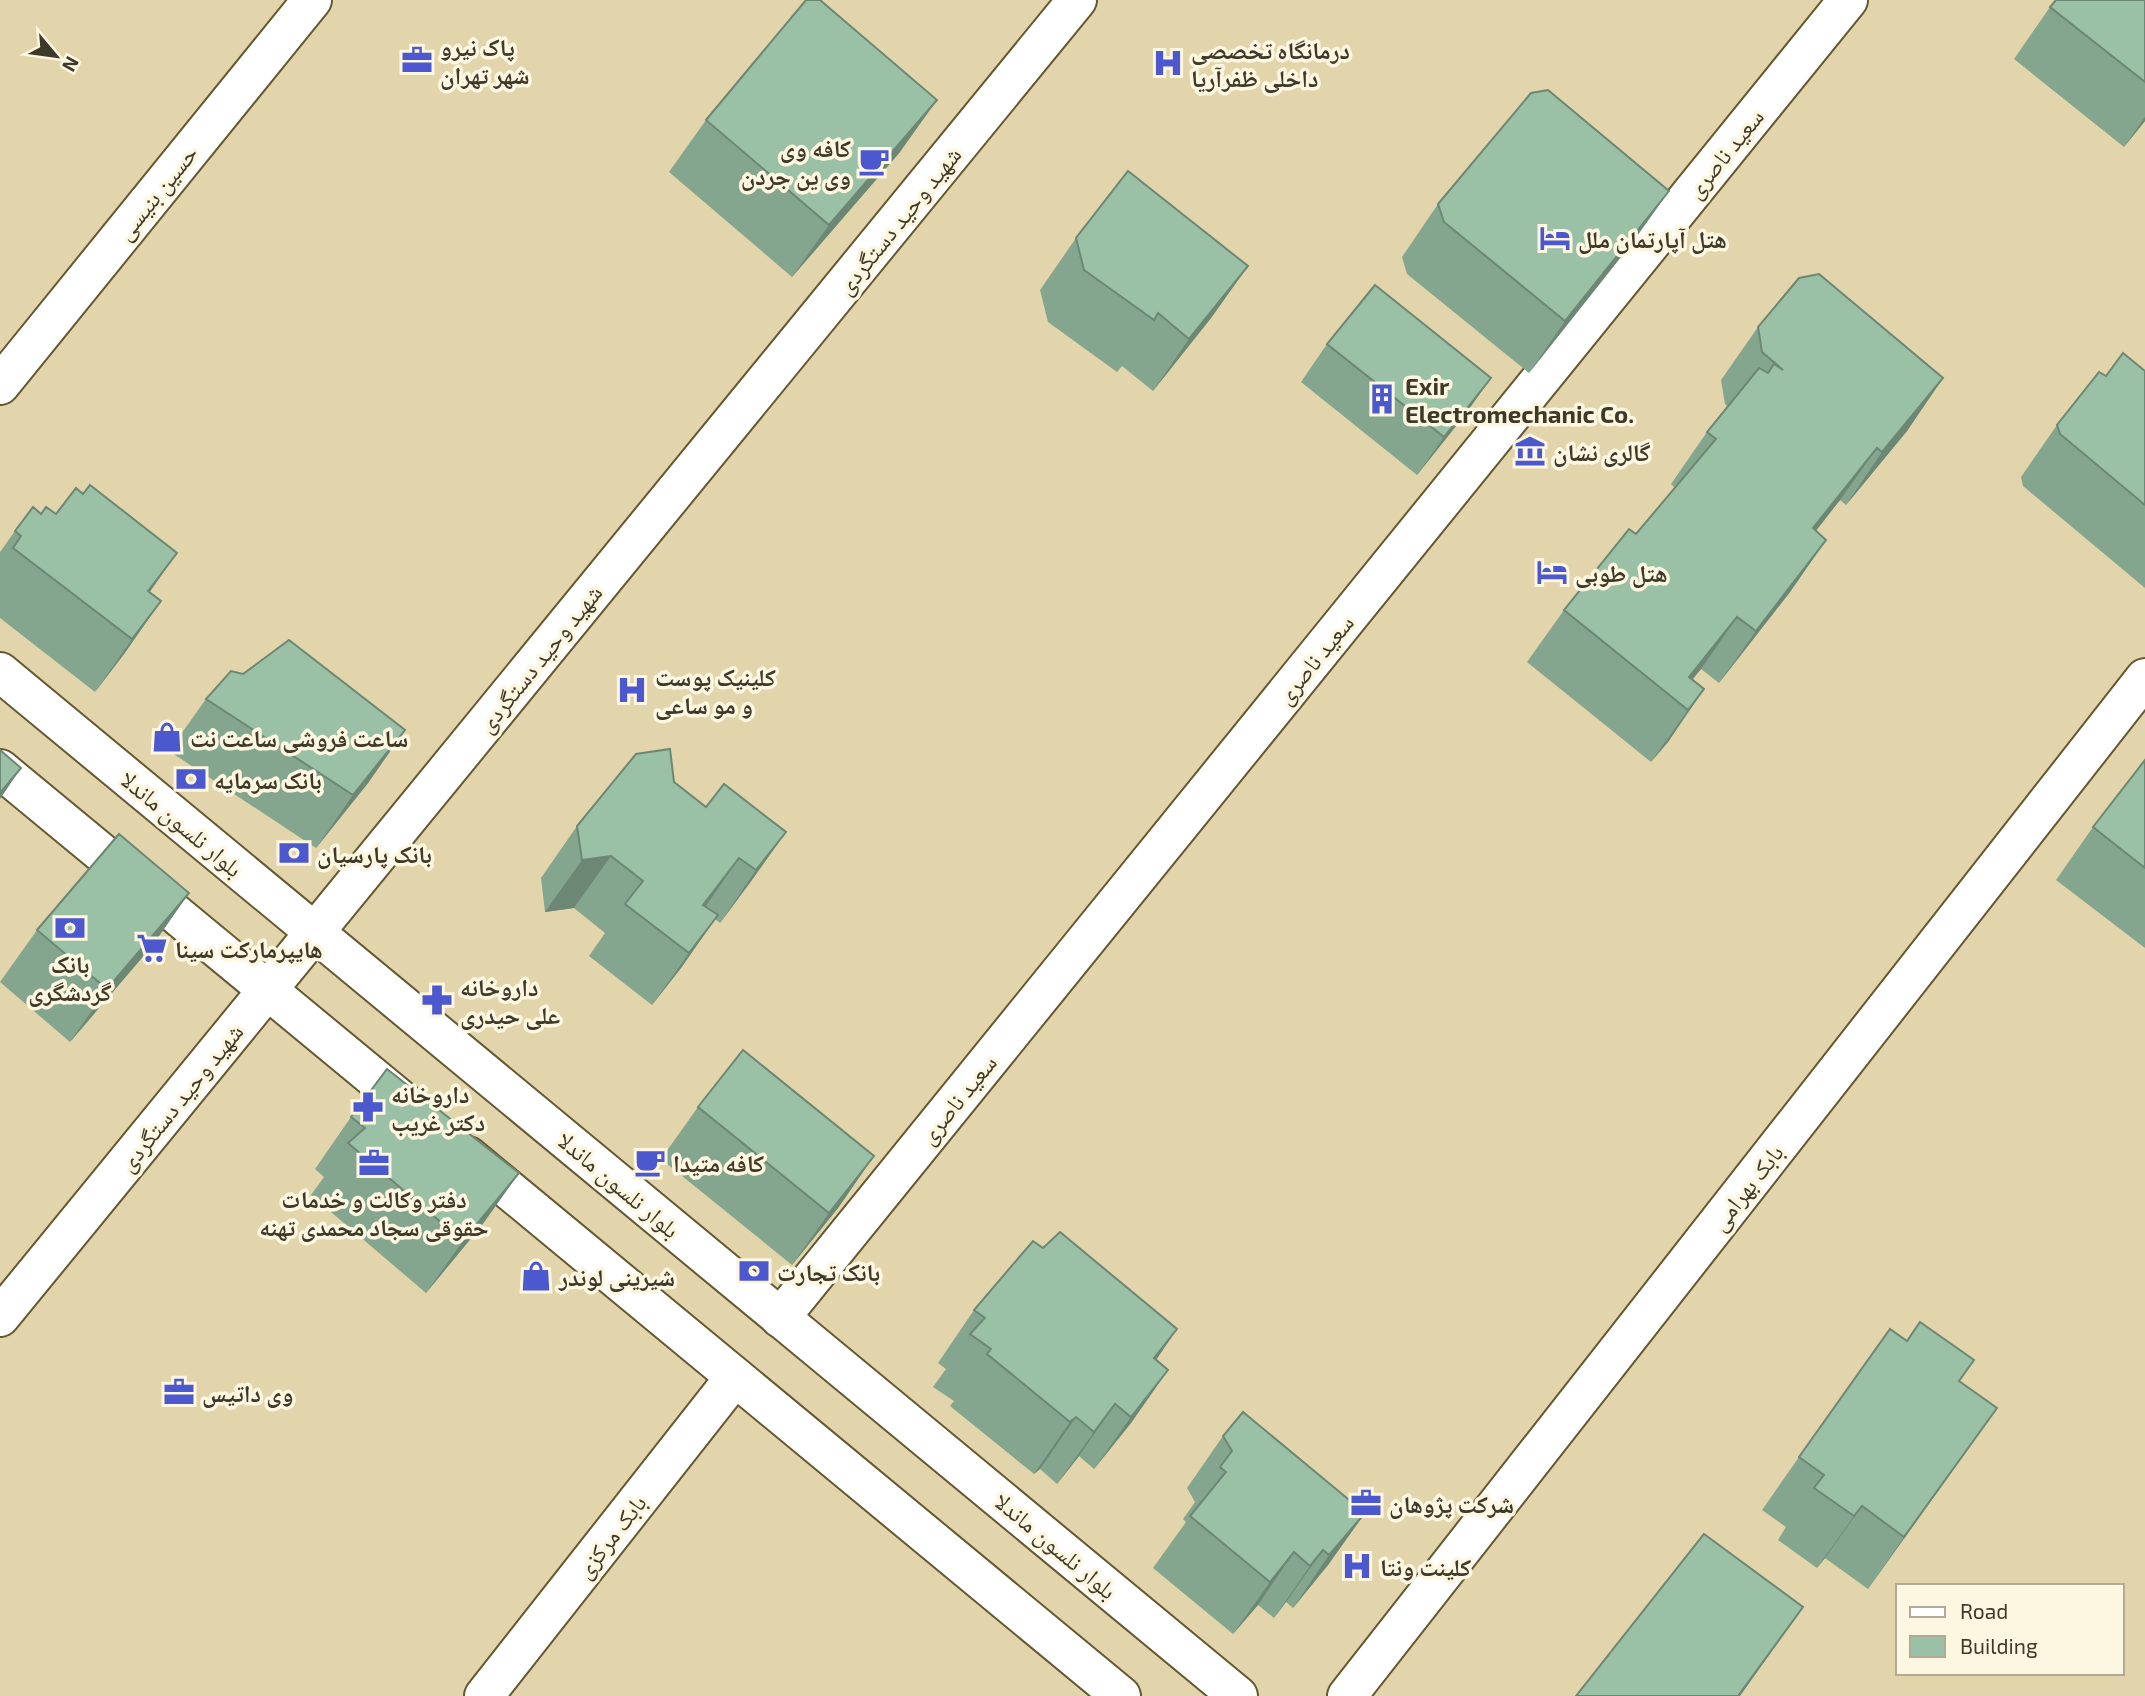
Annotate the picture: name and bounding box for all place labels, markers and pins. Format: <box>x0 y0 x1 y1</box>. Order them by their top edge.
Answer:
place label: پاک نیرو شهر‌ تهران <box>440 32 530 90</box>
place label: درمانگاه تخصصی داخلی ظفرآریا <box>1191 35 1350 93</box>
office icon: پاک نیرو شهر‌ تهران <box>400 43 434 77</box>
hospital icon: درمانگاه تخصصی داخلی ظفرآریا <box>1151 46 1185 80</box>
place label: کافه وی وی ین جردن <box>741 133 851 191</box>
cafe icon: کافه وی وی ین جردن <box>857 144 891 178</box>
hotel icon: هتل آپارتمان ملل <box>1538 221 1572 255</box>
place label: هتل آپارتمان ملل <box>1578 224 1727 254</box>
place label: Exir Electromechanic Co. <box>1405 371 1634 428</box>
building icon: Exir Electromechanic Co. <box>1365 382 1399 416</box>
museum icon: گالری نشان <box>1513 434 1547 468</box>
place label: گالری نشان <box>1553 437 1651 467</box>
hotel icon: هتل طوبی <box>1535 555 1569 589</box>
place label: هتل طوبی <box>1575 558 1668 588</box>
place label: کلینیک پوست و مو ساعی <box>655 662 776 720</box>
hospital icon: کلینیک پوست و مو ساعی <box>615 673 649 707</box>
shop icon: ساعت فروشی ساعت نت <box>150 720 184 754</box>
place label: ساعت فروشی ساعت نت <box>190 723 408 753</box>
bank icon: بانک سرمایه <box>174 762 208 796</box>
place label: بانک سرمایه <box>214 765 322 794</box>
bank icon: بانک پارسیان <box>277 836 311 870</box>
place label: بانک پارسیان <box>317 839 432 869</box>
bank icon: بانک گردشگری <box>53 911 87 945</box>
supermarket icon: هایپرمارکت سینا <box>135 931 169 965</box>
place label: هایپرمارکت سینا <box>175 934 323 964</box>
place label: بانک گردشگری <box>28 949 112 1007</box>
place label: داروخانه علی حیدری <box>460 972 560 1030</box>
pharmacy icon: داروخانه علی حیدری <box>420 983 454 1017</box>
place label: داروخانه دکتر غریب <box>391 1079 485 1136</box>
pharmacy icon: داروخانه دکتر غریب <box>351 1090 385 1124</box>
cafe icon: کافه متیدا <box>633 1145 667 1179</box>
office icon: دفتر وکالت و خدمات حقوقی سجاد محمدی تهنه <box>357 1146 391 1180</box>
place label: کافه متیدا <box>673 1148 765 1177</box>
place label: دفتر وکالت و خدمات حقوقی سجاد محمدی تهنه <box>259 1184 489 1242</box>
bank icon: بانک تجارت <box>737 1254 771 1288</box>
place label: بانک تجارت <box>777 1257 880 1286</box>
shop icon: شیرینی لوندر <box>519 1259 553 1293</box>
place label: شیرینی لوندر <box>558 1262 675 1292</box>
office icon: وی داتیس <box>162 1375 196 1409</box>
place label: وی داتیس <box>202 1378 293 1408</box>
office icon: شرکت پژوهان <box>1349 1486 1383 1520</box>
place label: شرکت پژوهان <box>1389 1489 1514 1519</box>
hospital icon: کلینت ونتا <box>1340 1549 1374 1583</box>
place label: کلینت ونتا <box>1380 1552 1471 1581</box>

